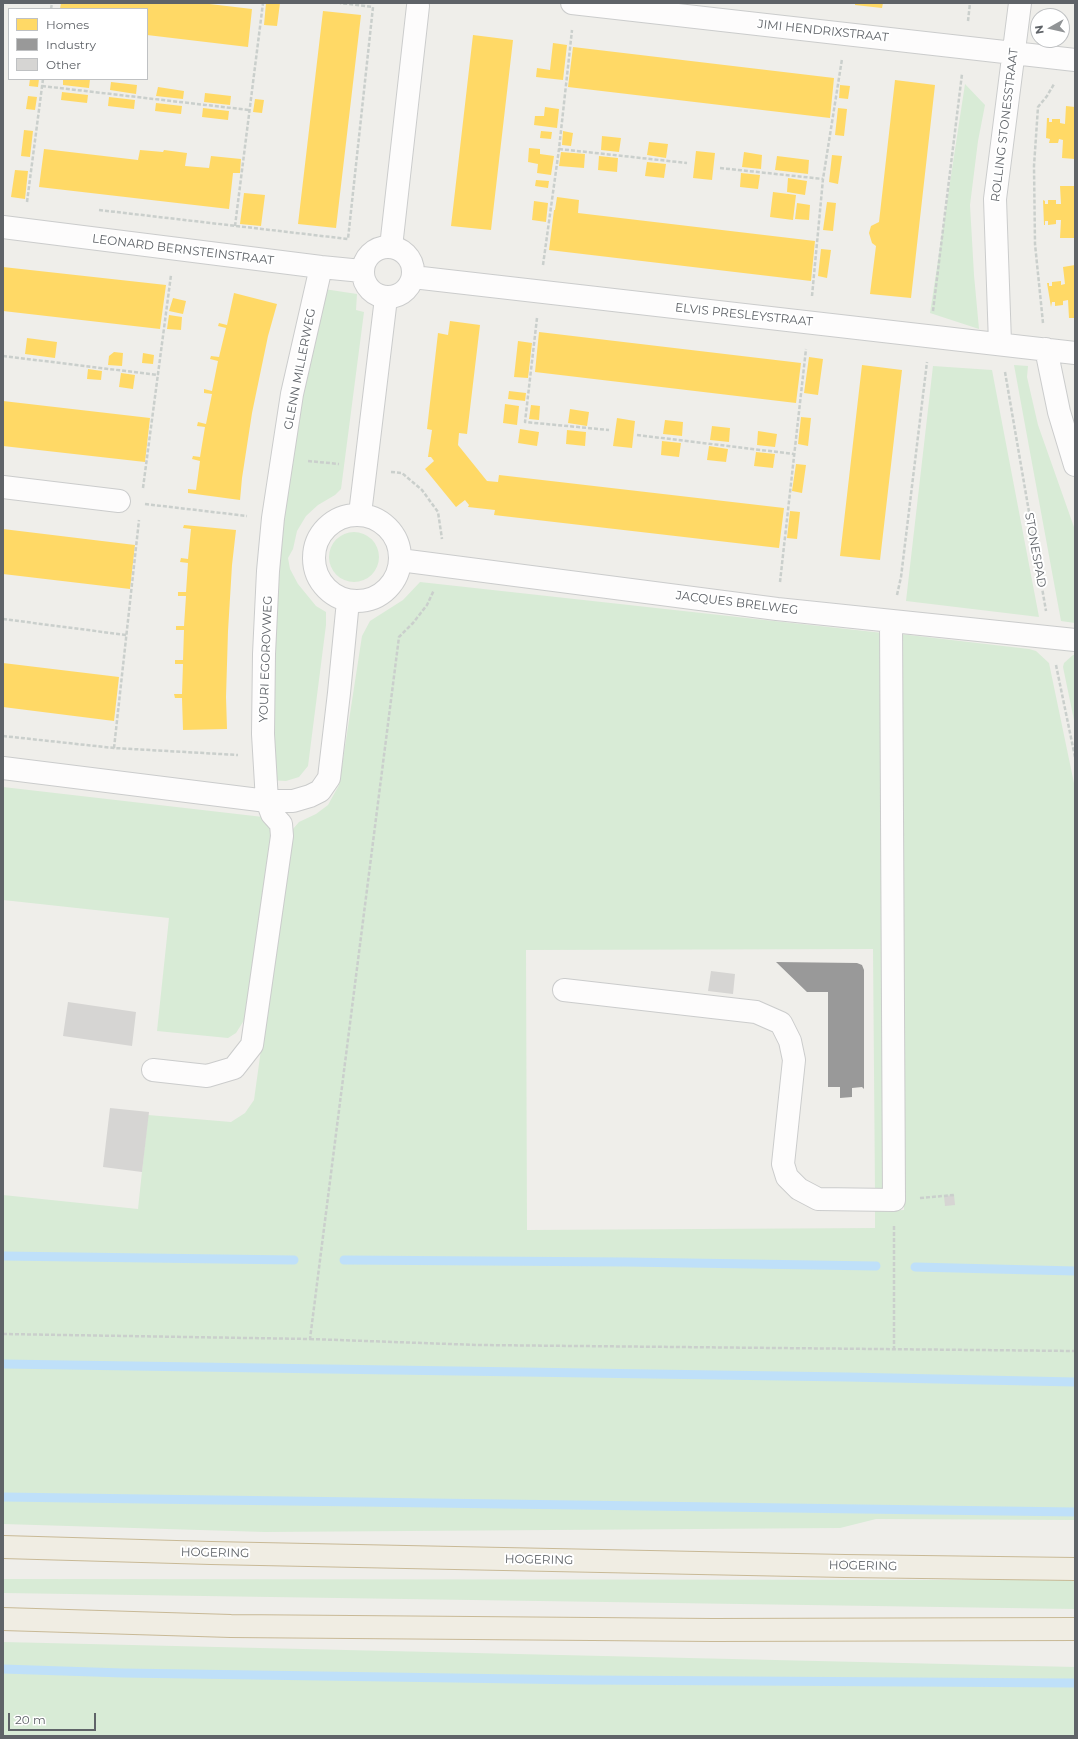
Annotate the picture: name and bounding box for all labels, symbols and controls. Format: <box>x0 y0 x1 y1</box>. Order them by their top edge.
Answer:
legend <box>8 8 148 80</box>
north arrow <box>1030 8 1070 48</box>
text: Homes <box>46 17 89 32</box>
street label: JIMI HENDRIXSTRAAT <box>757 17 889 45</box>
text: N <box>1032 24 1047 35</box>
text: Industry <box>46 37 96 52</box>
street label: ROLLING STONESSTRAAT <box>988 47 1022 203</box>
text: Other <box>46 57 81 72</box>
street label: LEONARD BERNSTEINSTRAAT <box>91 232 275 268</box>
street label: ELVIS PRESLEYSTRAAT <box>674 301 814 329</box>
street label: GLENN MILLERWEG <box>281 307 319 431</box>
street label: STONESPAD <box>1021 511 1049 589</box>
street label: JACQUES BRELWEG <box>675 588 799 618</box>
street label: YOURI EGOROVWEG <box>257 595 275 723</box>
street label: HOGERING <box>181 1545 249 1561</box>
street label: HOGERING <box>505 1552 573 1568</box>
street label: HOGERING <box>829 1558 897 1574</box>
scale bar <box>10 1705 98 1731</box>
text: 20 m <box>15 1712 46 1727</box>

